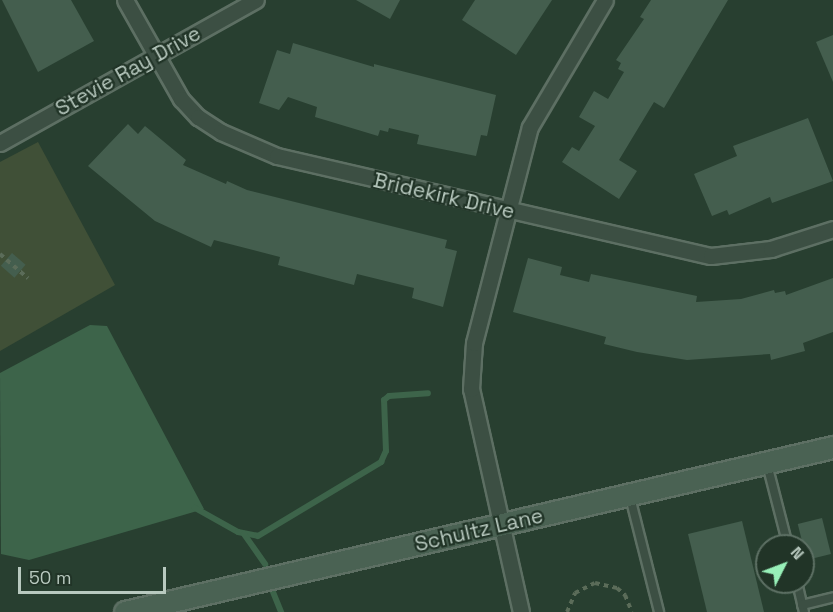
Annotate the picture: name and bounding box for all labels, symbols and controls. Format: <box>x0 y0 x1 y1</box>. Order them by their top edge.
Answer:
street label: Stevie Ray Drive <box>51 21 205 121</box>
street label: Bridekirk Drive <box>371 167 517 225</box>
street label: Schultz Lane <box>412 503 546 557</box>
north arrow <box>755 534 815 594</box>
text: N <box>786 542 809 564</box>
scale bar <box>21 555 170 593</box>
text: 50 m <box>29 566 71 589</box>

